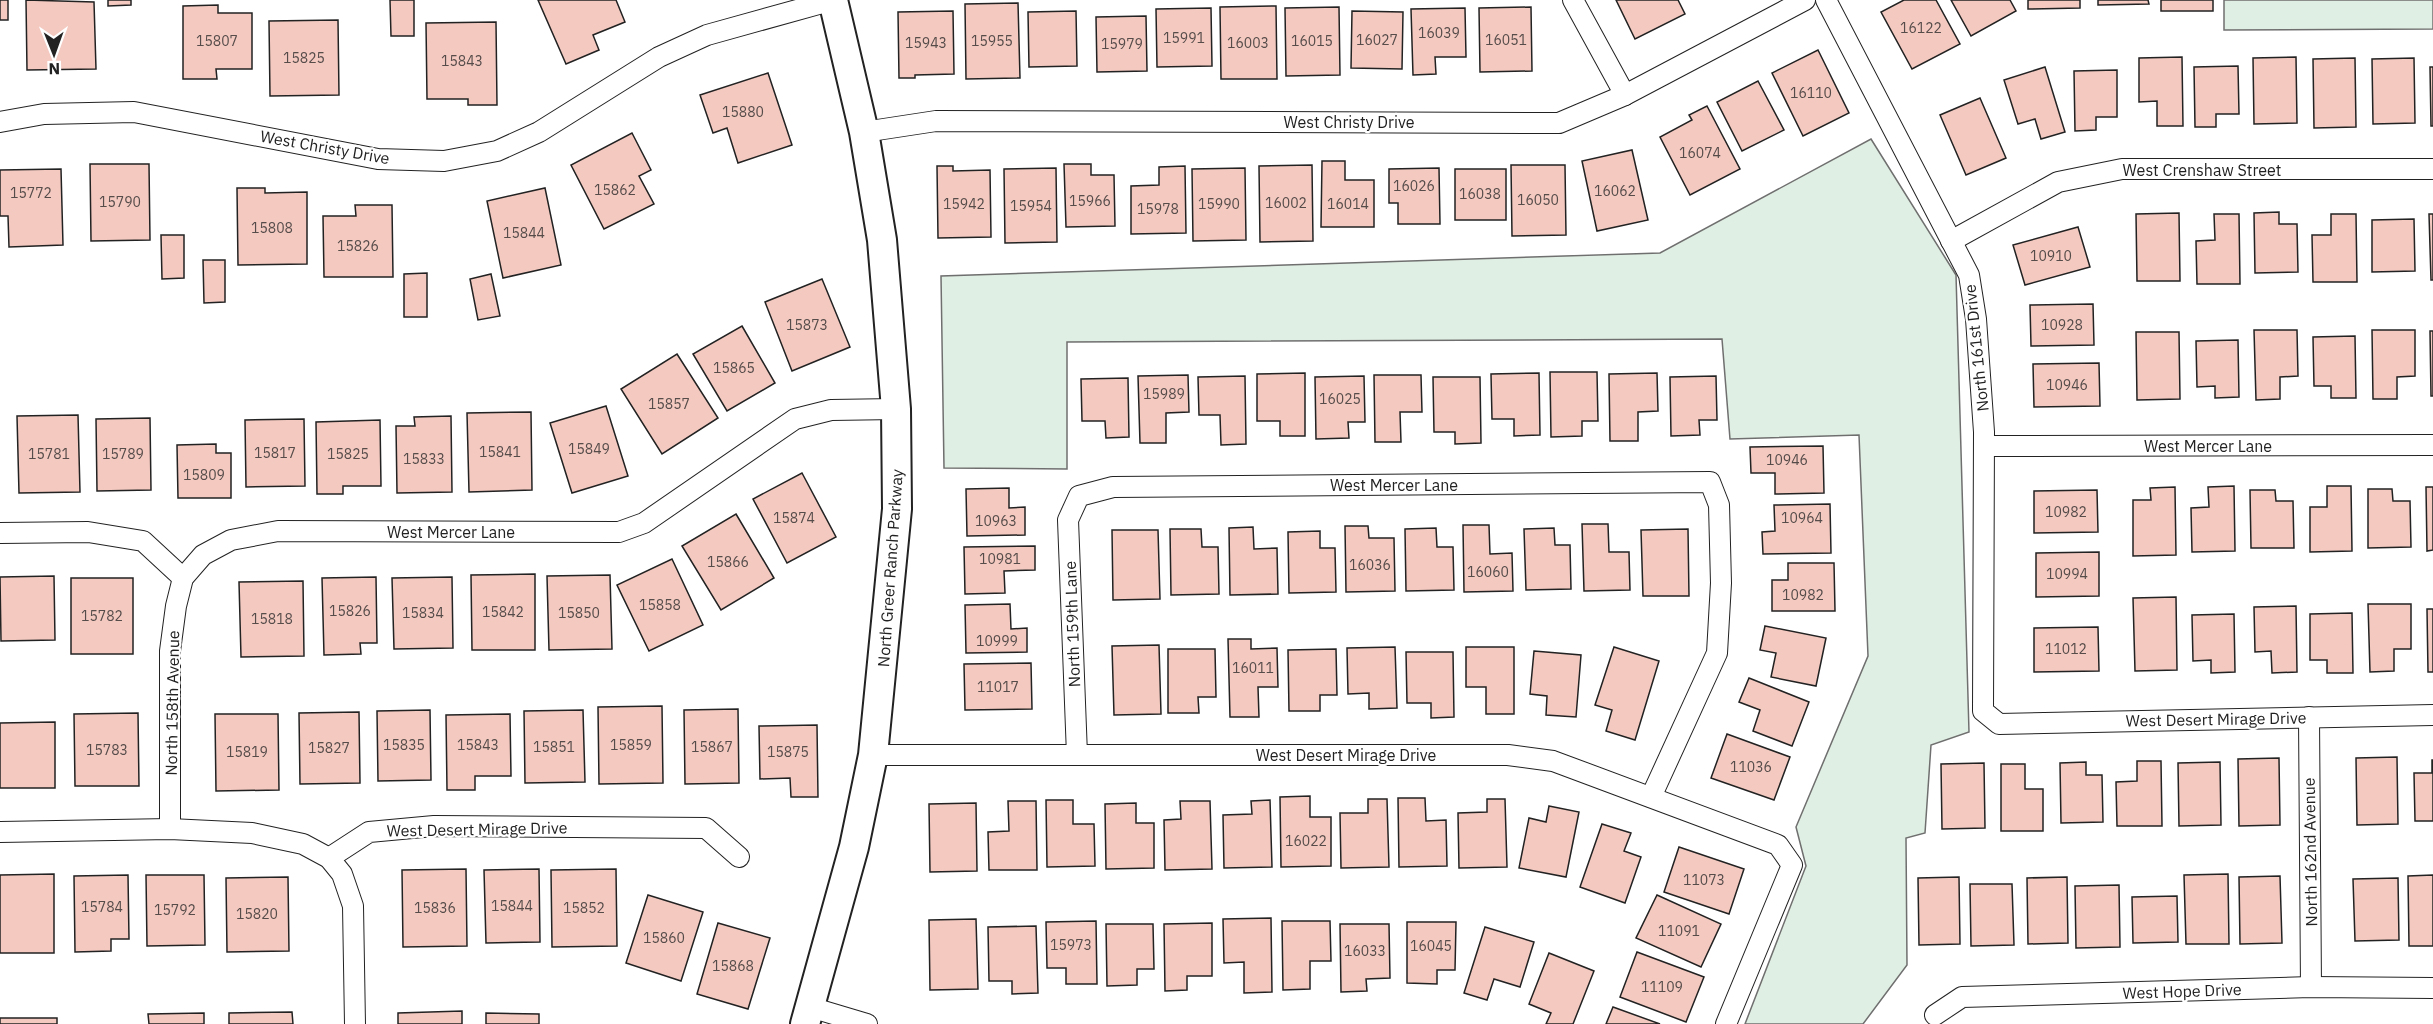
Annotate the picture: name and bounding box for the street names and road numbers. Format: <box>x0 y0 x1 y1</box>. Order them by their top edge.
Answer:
street label: West Christy Drive <box>1284 112 1415 132</box>
street label: West Christy Drive <box>259 126 391 168</box>
street label: West Crenshaw Street <box>2123 160 2281 180</box>
street label: North 161st Drive <box>1959 283 1993 413</box>
street label: West Mercer Lane <box>2144 436 2272 456</box>
street label: North Greer Ranch Parkway <box>873 468 907 668</box>
street label: West Mercer Lane <box>1330 475 1458 495</box>
street label: West Mercer Lane <box>387 522 515 542</box>
street label: North 159th Lane <box>1060 560 1084 688</box>
street label: North 158th Avenue <box>161 630 183 776</box>
street label: West Desert Mirage Drive <box>2125 707 2307 731</box>
street label: West Desert Mirage Drive <box>1256 745 1437 765</box>
street label: North 162nd Avenue <box>2299 777 2321 927</box>
street label: West Desert Mirage Drive <box>386 817 568 841</box>
street label: West Hope Drive <box>2122 979 2242 1003</box>

